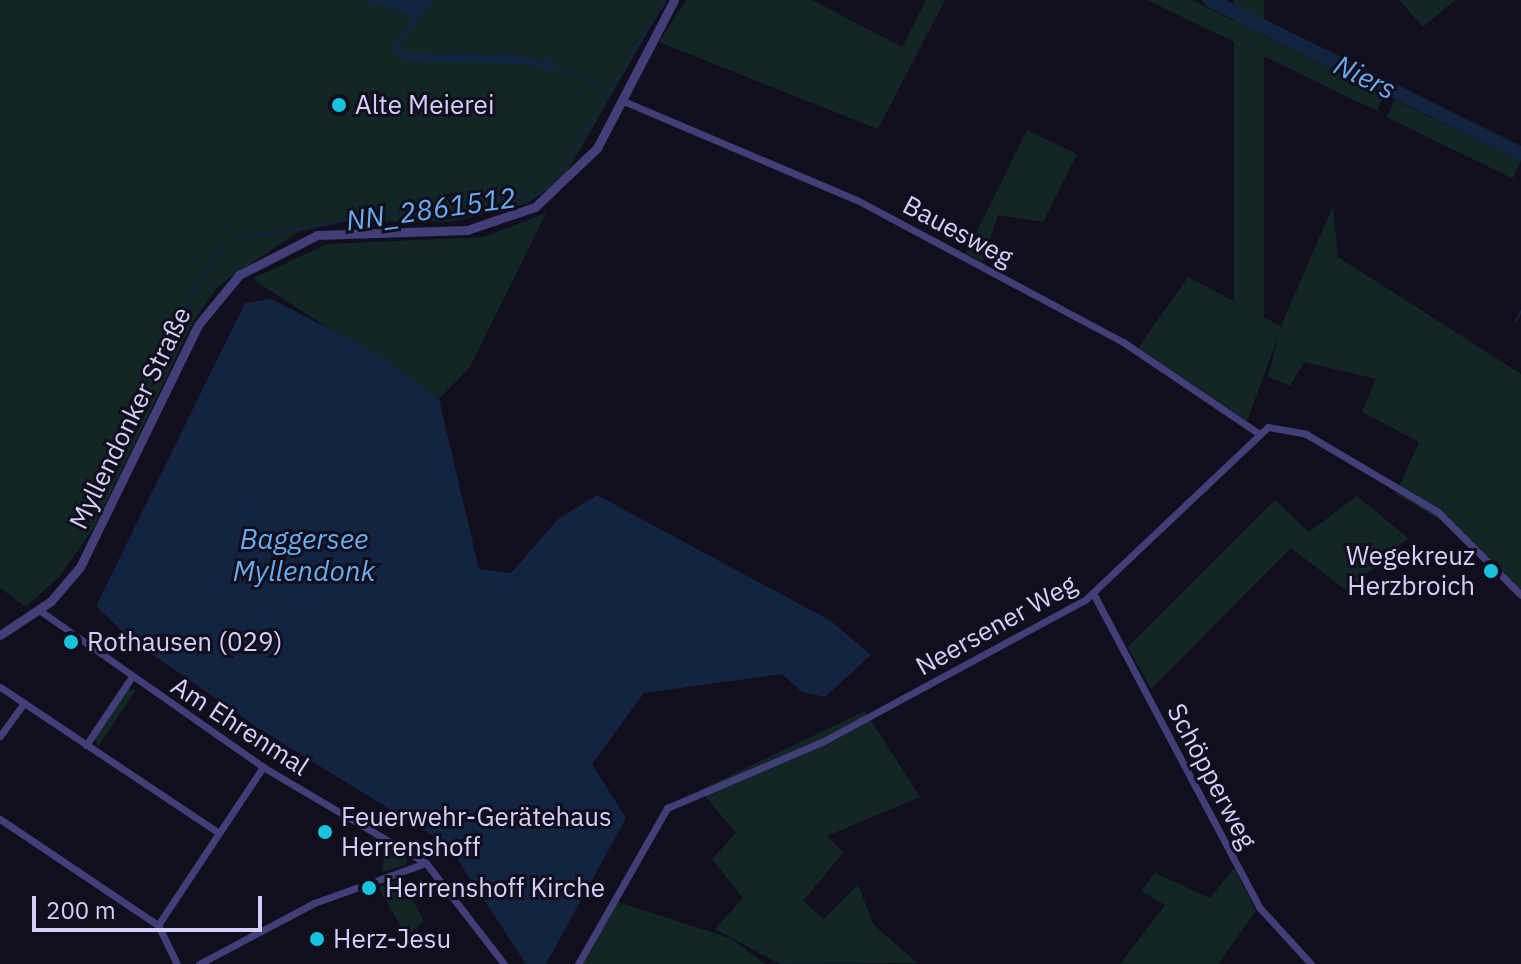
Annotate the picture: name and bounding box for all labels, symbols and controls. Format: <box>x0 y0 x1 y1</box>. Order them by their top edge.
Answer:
water label: Niers <box>1329 48 1401 106</box>
place label: Alte Meierei <box>355 89 494 121</box>
marker: Alte Meierei <box>330 96 348 114</box>
water label: NN_2861512 <box>344 180 518 238</box>
street label: Bauesweg <box>898 189 1018 273</box>
street label: Myllendonker Straße <box>63 302 197 534</box>
water label: Baggersee Myllendonk <box>233 522 375 588</box>
place label: Wegekreuz Herzbroich <box>1346 540 1475 602</box>
marker: Wegekreuz Herzbroich <box>1482 562 1500 580</box>
street label: Neersener Weg <box>910 568 1082 682</box>
place label: Rothausen (029) <box>87 626 282 658</box>
marker: Rothausen (029) <box>62 633 80 651</box>
street label: Am Ehrenmal <box>165 670 315 782</box>
street label: Schöpperweg <box>1161 698 1263 854</box>
place label: Feuerwehr-Gerätehaus Herrenshoff <box>341 801 612 862</box>
marker: Feuerwehr-Gerätehaus Herrenshoff <box>316 823 334 841</box>
place label: Herrenshoff Kirche <box>385 872 605 904</box>
marker: Herrenshoff Kirche <box>360 879 378 897</box>
scale bar <box>36 880 266 930</box>
text: 200 m <box>46 894 116 926</box>
place label: Herz-Jesu <box>333 923 451 955</box>
marker: Herz-Jesu <box>308 930 326 948</box>

